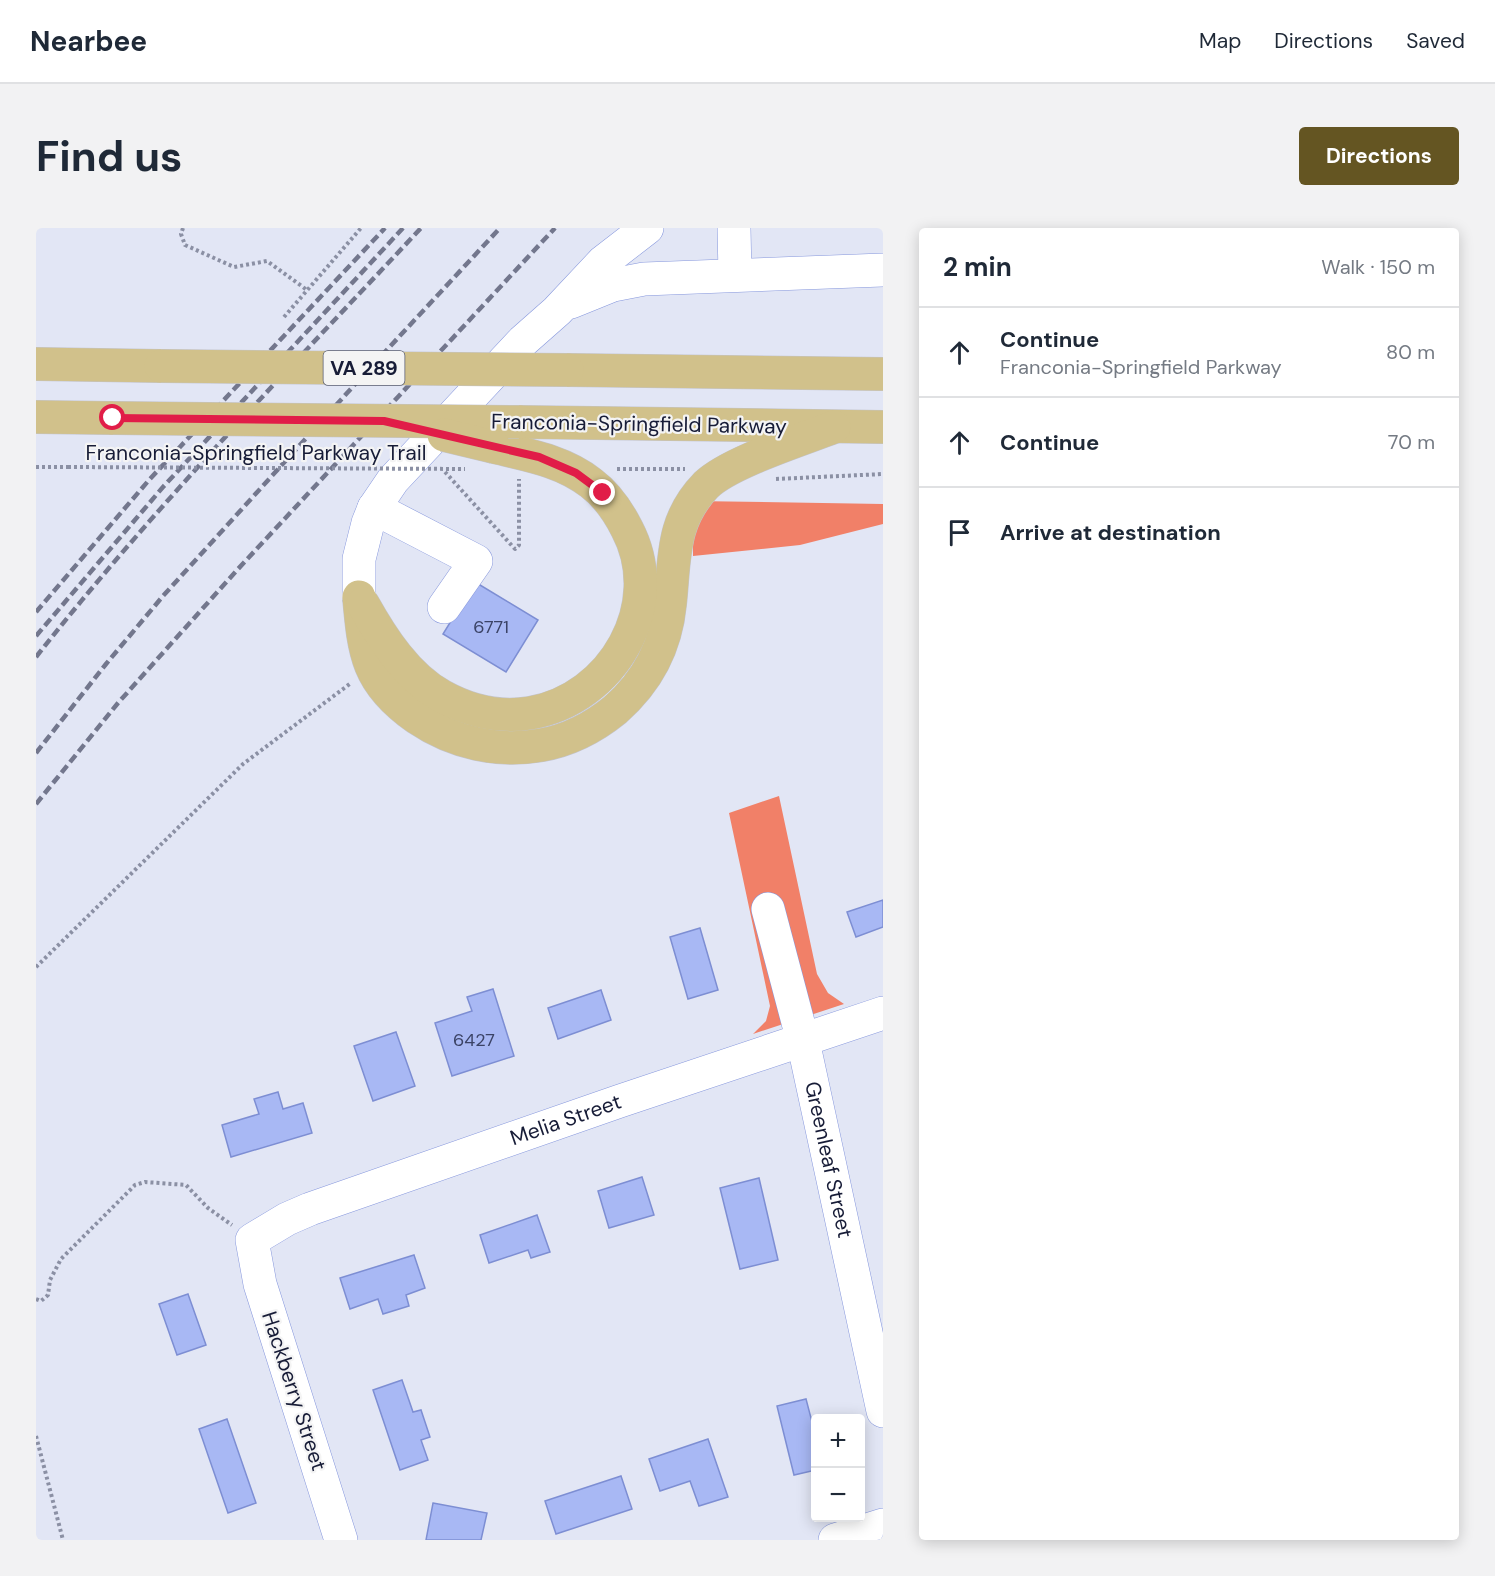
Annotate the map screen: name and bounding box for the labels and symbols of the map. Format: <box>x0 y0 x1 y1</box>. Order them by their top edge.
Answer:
road number: VA 289 <box>324 351 404 385</box>
route start <box>99 404 125 430</box>
street label: Franconia-Springfield Parkway <box>491 407 787 441</box>
street label: Franconia-Springfield Parkway Trail <box>86 439 426 467</box>
route end <box>589 479 615 505</box>
house number: 6771 <box>473 615 509 639</box>
house number: 6427 <box>453 1028 495 1052</box>
street label: Greenleaf Street <box>798 1079 859 1241</box>
street label: Melia Street <box>506 1088 625 1152</box>
street label: Hackberry Street <box>255 1308 333 1474</box>

